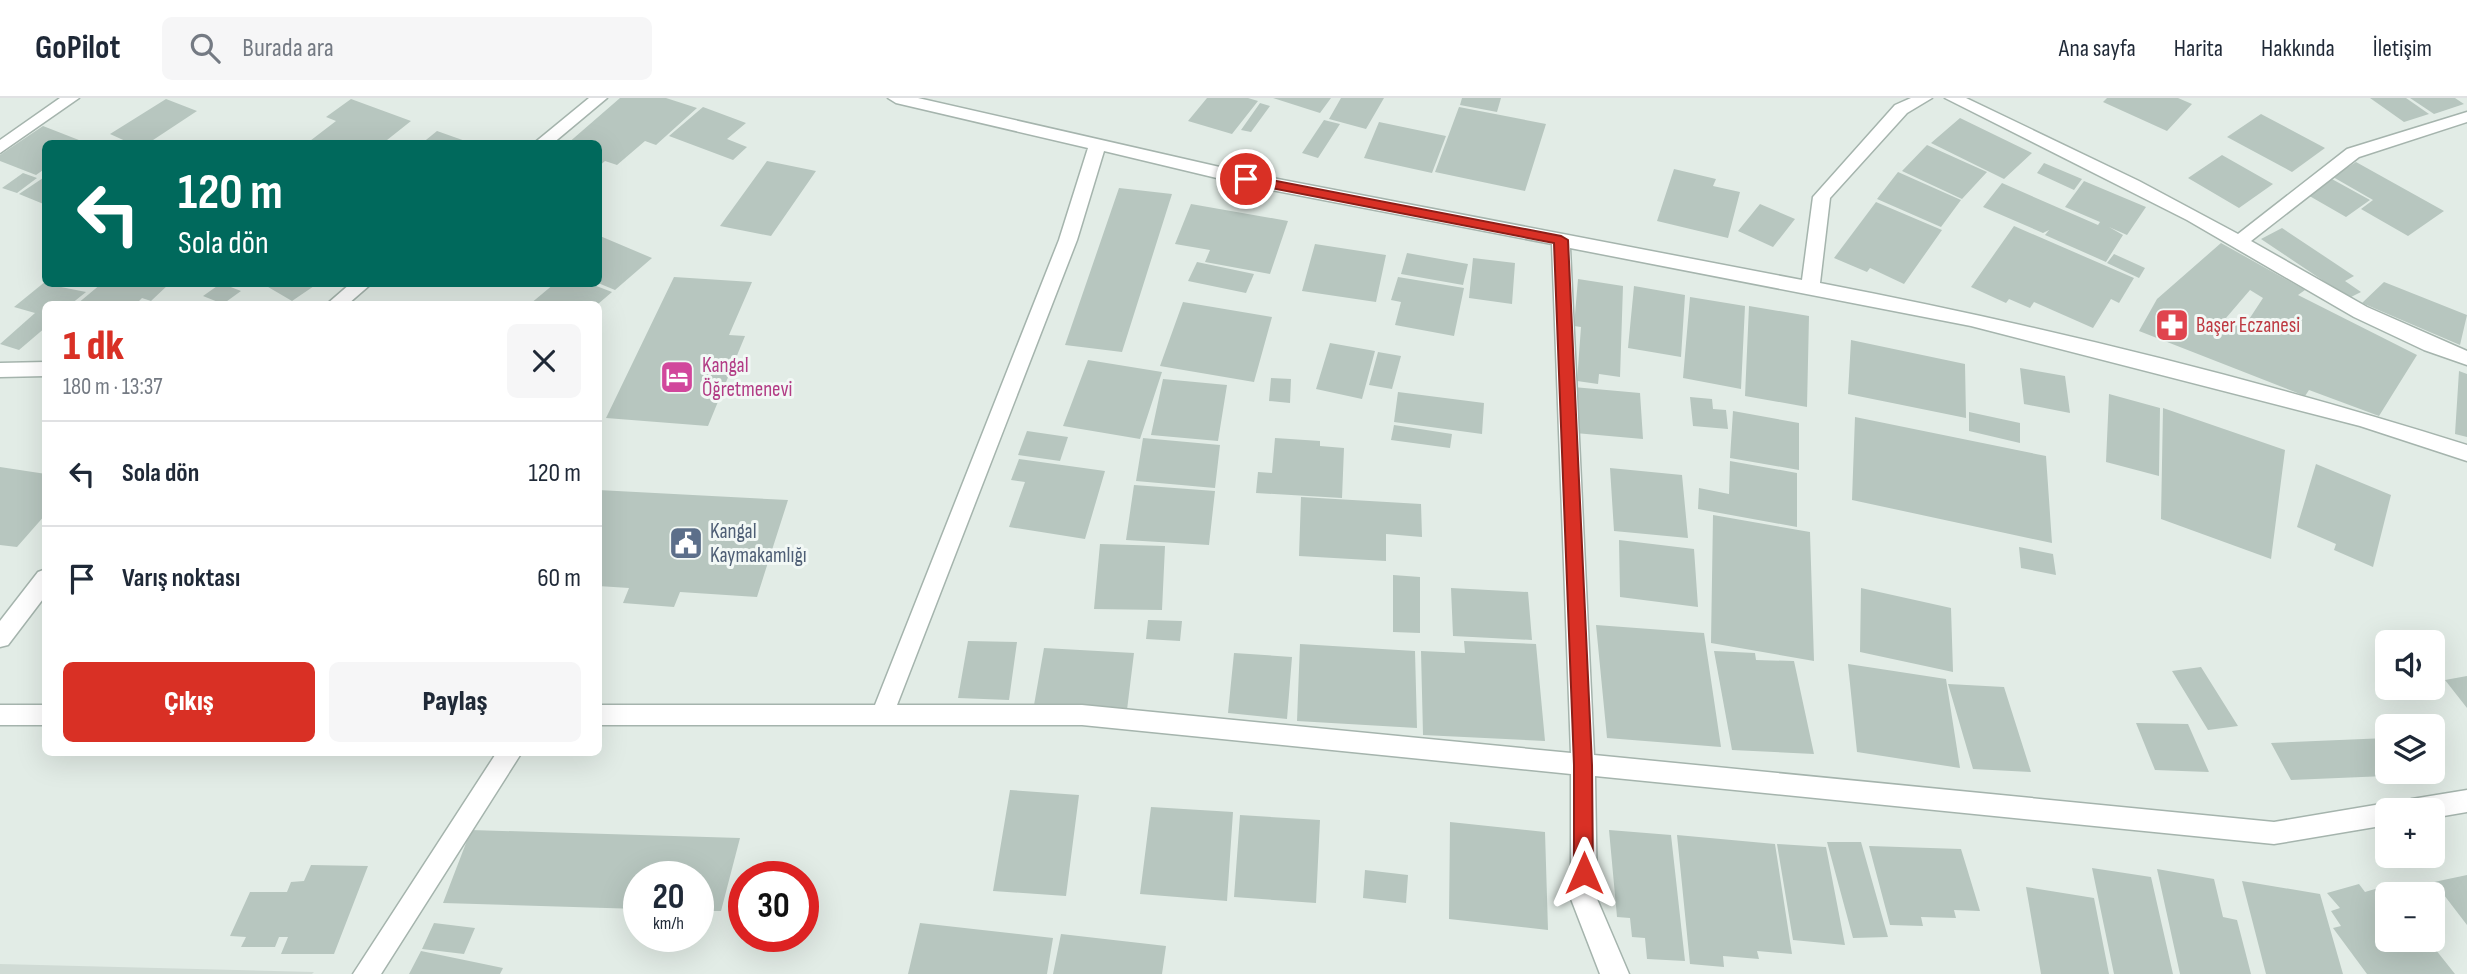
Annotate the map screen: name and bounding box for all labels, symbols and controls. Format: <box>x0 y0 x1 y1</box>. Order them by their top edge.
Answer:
search box <box>162 17 652 80</box>
text: GoPilot <box>35 28 120 68</box>
icon: search <box>186 29 224 67</box>
text: Burada ara <box>242 33 334 64</box>
text: Ana sayfa <box>2059 34 2136 63</box>
text: Harita <box>2174 34 2223 63</box>
text: Hakkında <box>2261 34 2335 63</box>
text: İletişim <box>2373 34 2432 63</box>
pin <box>1216 149 1276 209</box>
icon: arrive <box>1227 160 1265 198</box>
text: 120 m <box>178 164 283 223</box>
icon: left <box>63 168 154 259</box>
text: Sola dön <box>178 224 269 263</box>
pharmacy icon: Başer Eczanesi <box>2153 306 2191 344</box>
place label: Başer Eczanesi <box>2196 313 2300 338</box>
text: 1 dk <box>63 321 124 372</box>
button: close <box>507 324 581 398</box>
place label: Kangal Öğretmenevi <box>702 353 792 402</box>
hotel icon: Kangal Öğretmenevi <box>658 358 696 396</box>
text: 180 m · 13:37 <box>63 373 163 401</box>
icon: left <box>63 455 101 493</box>
text: Sola dön <box>122 458 199 489</box>
text: 120 m <box>528 458 581 489</box>
place label: Kangal Kaymakamlığı <box>710 519 807 568</box>
public building icon: Kangal Kaymakamlığı <box>667 524 705 562</box>
icon: arrive <box>63 560 101 598</box>
text: Varış noktası <box>122 563 240 594</box>
text: 60 m <box>537 563 581 594</box>
map controls <box>2375 630 2445 952</box>
button: sound <box>2375 630 2445 700</box>
button: Çıkış <box>63 662 315 742</box>
button: Paylaş <box>329 662 581 742</box>
button: layers <box>2375 714 2445 784</box>
button: + <box>2375 798 2445 868</box>
position arrow <box>1547 836 1621 910</box>
speed limit sign: 30 <box>728 861 819 952</box>
text: 20 <box>653 876 685 919</box>
button: − <box>2375 882 2445 952</box>
text: km/h <box>653 913 684 934</box>

